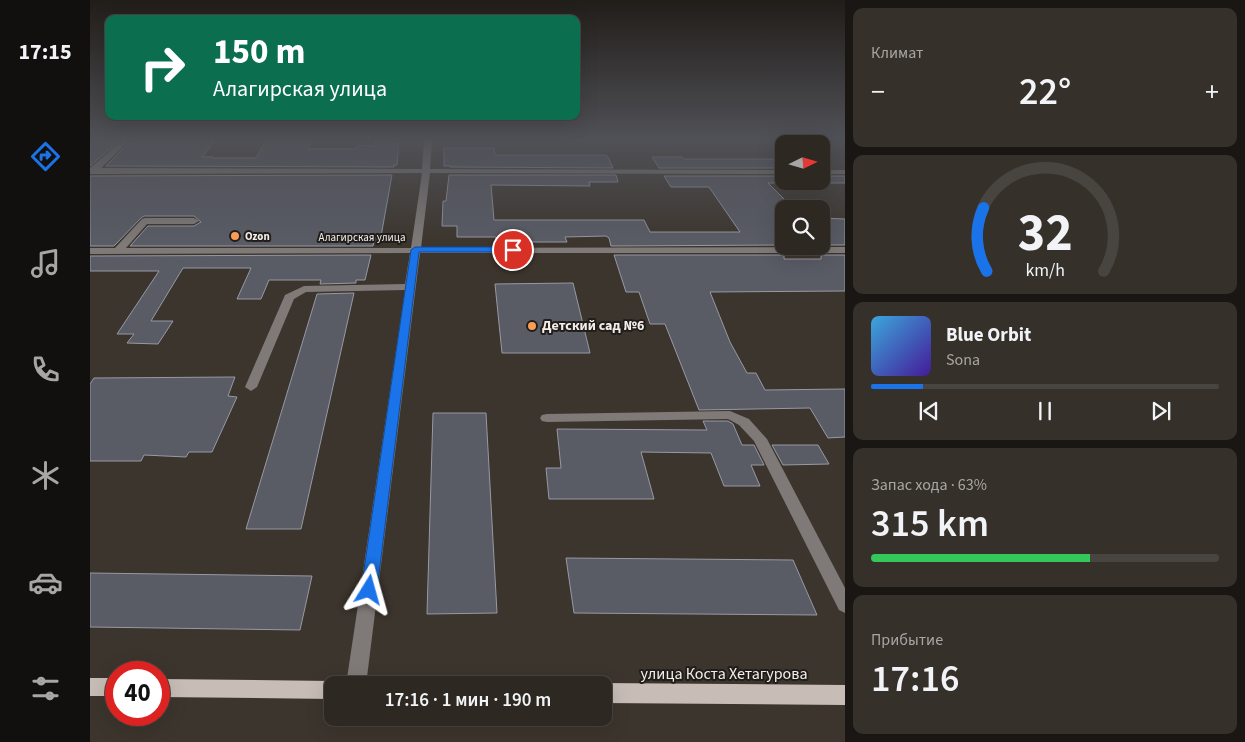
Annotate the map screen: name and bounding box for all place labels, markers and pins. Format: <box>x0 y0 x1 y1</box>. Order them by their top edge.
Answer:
place label: Ozon <box>245 229 270 244</box>
pin <box>492 229 534 271</box>
marker: Ozon <box>229 230 241 242</box>
place label: Детский сад №6 <box>542 316 644 336</box>
marker: Детский сад №6 <box>526 320 538 332</box>

